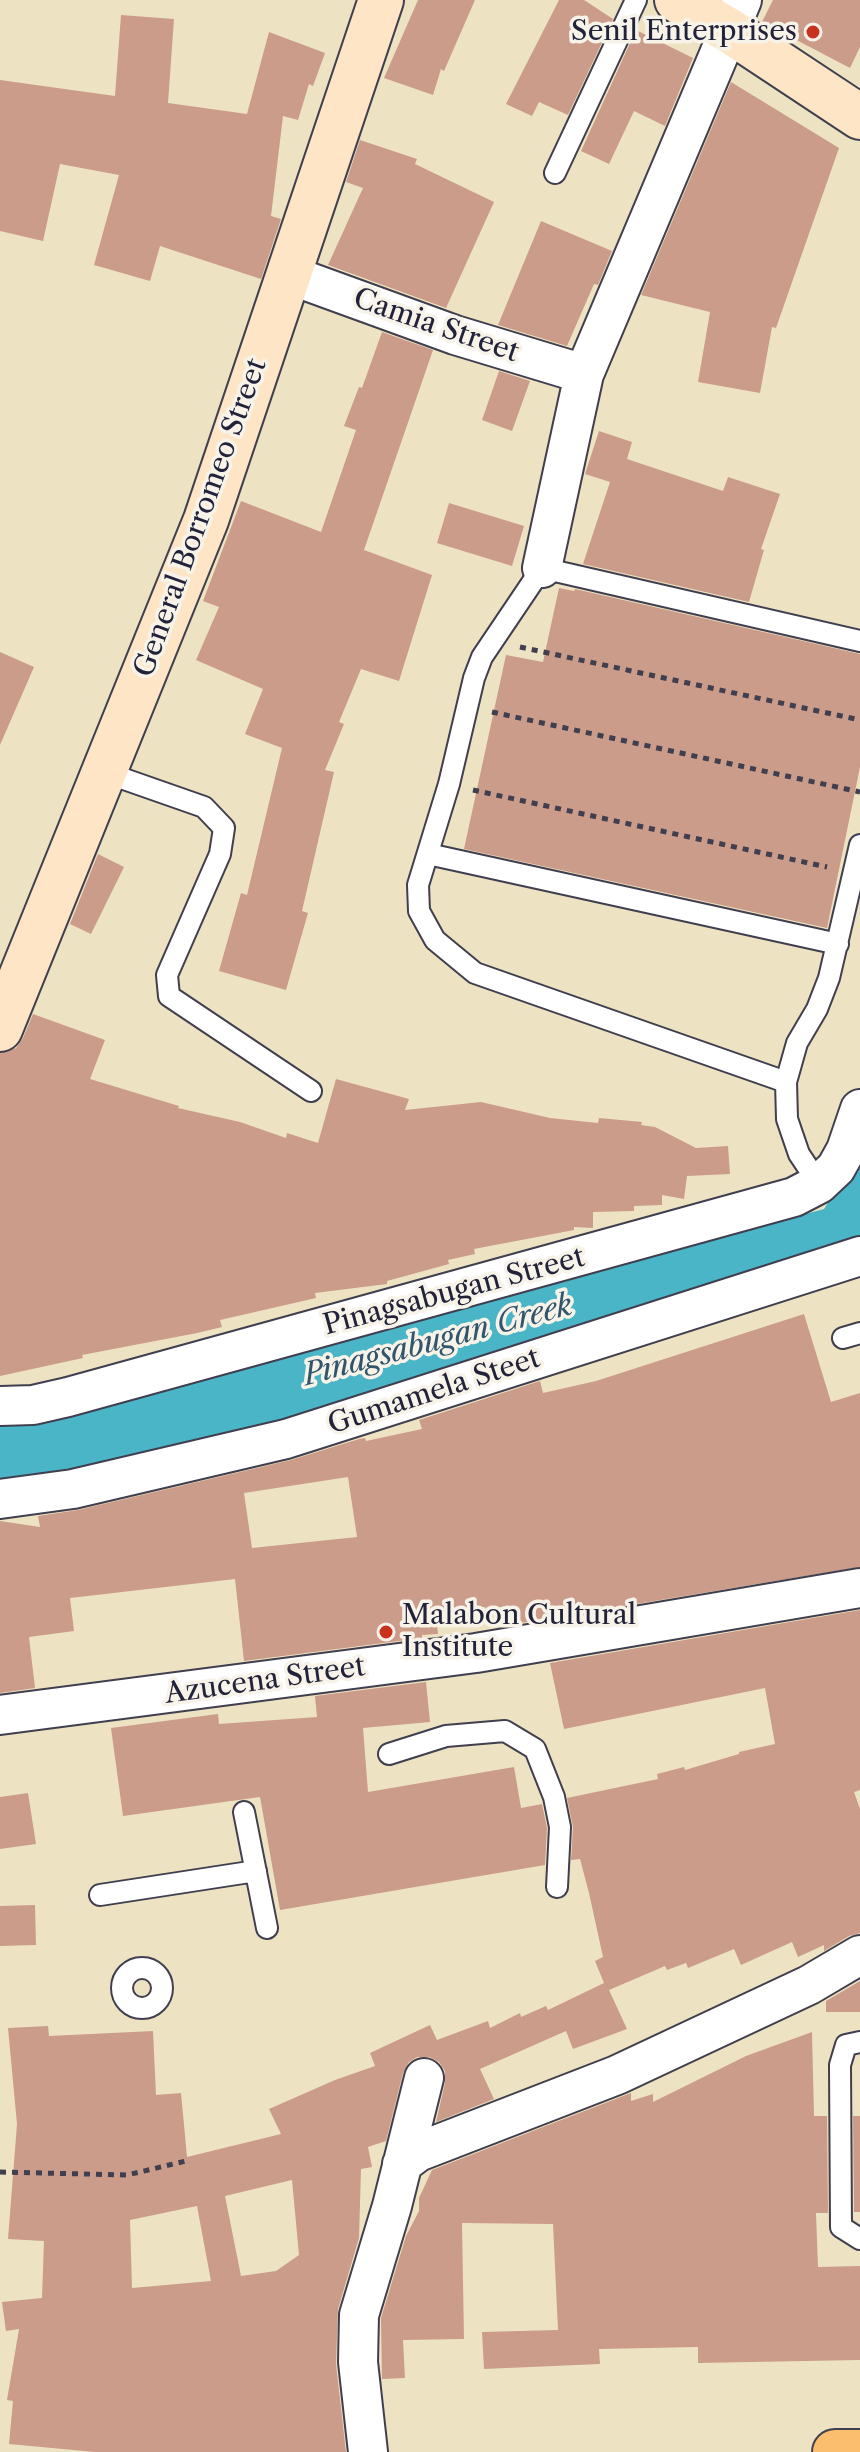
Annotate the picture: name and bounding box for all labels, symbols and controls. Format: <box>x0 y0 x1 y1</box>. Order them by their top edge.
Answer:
place label: Senil Enterprises <box>571 15 797 49</box>
marker: Senil Enterprises <box>804 23 822 41</box>
street label: Camia Street <box>349 282 523 370</box>
street label: General Borromeo Street <box>128 354 274 682</box>
street label: Pinagsabugan Street <box>320 1241 588 1343</box>
water label: Pinagsabugan Creek <box>299 1288 577 1394</box>
street label: Gumamela Steet <box>324 1342 544 1442</box>
place label: Malabon Cultural Institute <box>402 1599 636 1665</box>
marker: Malabon Cultural Institute <box>377 1623 395 1641</box>
street label: Azucena Street <box>163 1650 367 1712</box>

